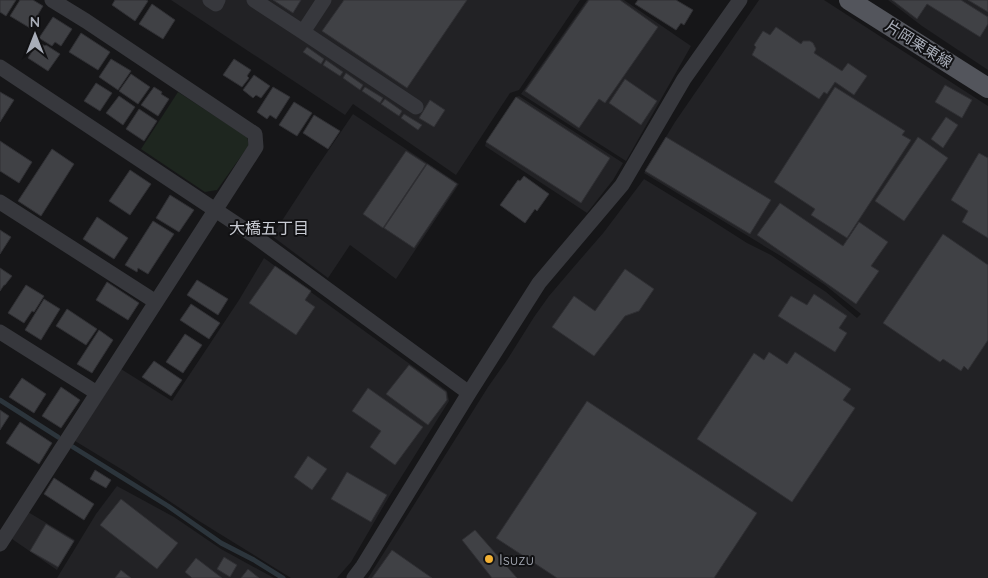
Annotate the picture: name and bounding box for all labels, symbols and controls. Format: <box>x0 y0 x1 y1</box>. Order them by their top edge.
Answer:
north arrow <box>10 10 60 60</box>
text: N <box>30 13 40 31</box>
street label: 片岡栗東線 <box>882 16 956 72</box>
district label: 大橋五丁目 <box>229 218 309 238</box>
place label: Isuzu <box>499 550 534 569</box>
marker: Isuzu <box>483 553 495 565</box>

